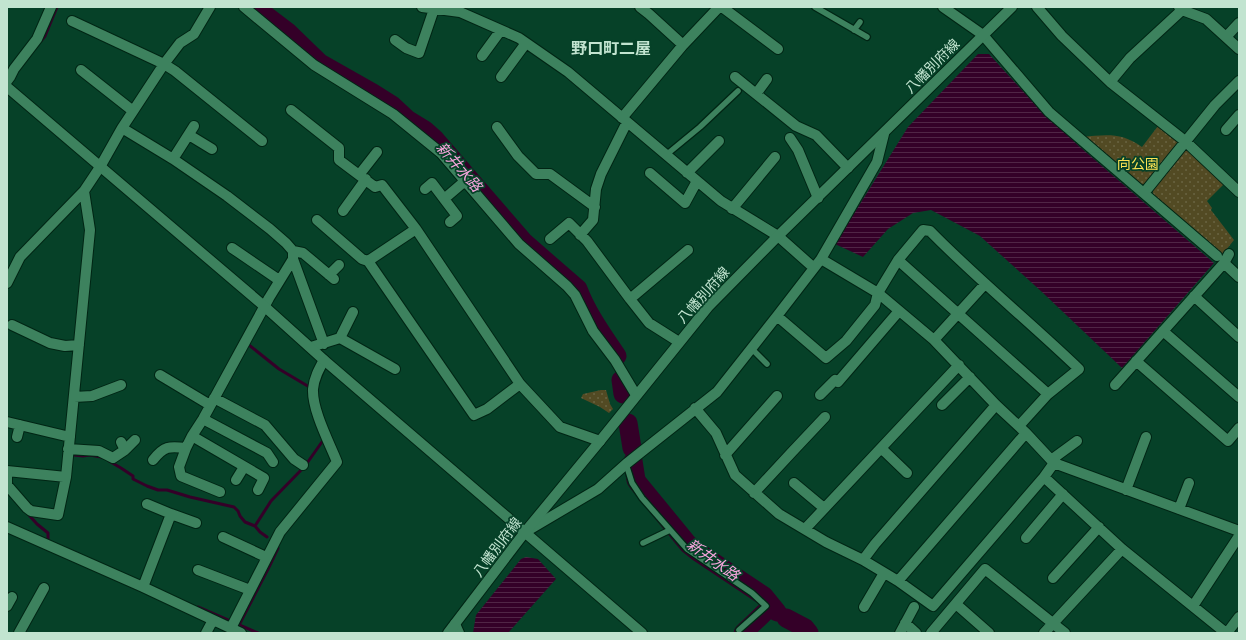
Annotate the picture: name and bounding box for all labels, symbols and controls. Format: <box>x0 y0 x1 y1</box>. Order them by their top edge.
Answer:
street label: 八幡別府線 <box>902 36 962 96</box>
district label: 野口町二屋 <box>571 40 651 57</box>
water label: 新井水路 <box>433 139 486 196</box>
park label: 向公園 <box>1117 157 1159 172</box>
street label: 八幡別府線 <box>674 264 732 326</box>
street label: 八幡別府線 <box>470 515 524 580</box>
water label: 新井水路 <box>684 536 744 585</box>

